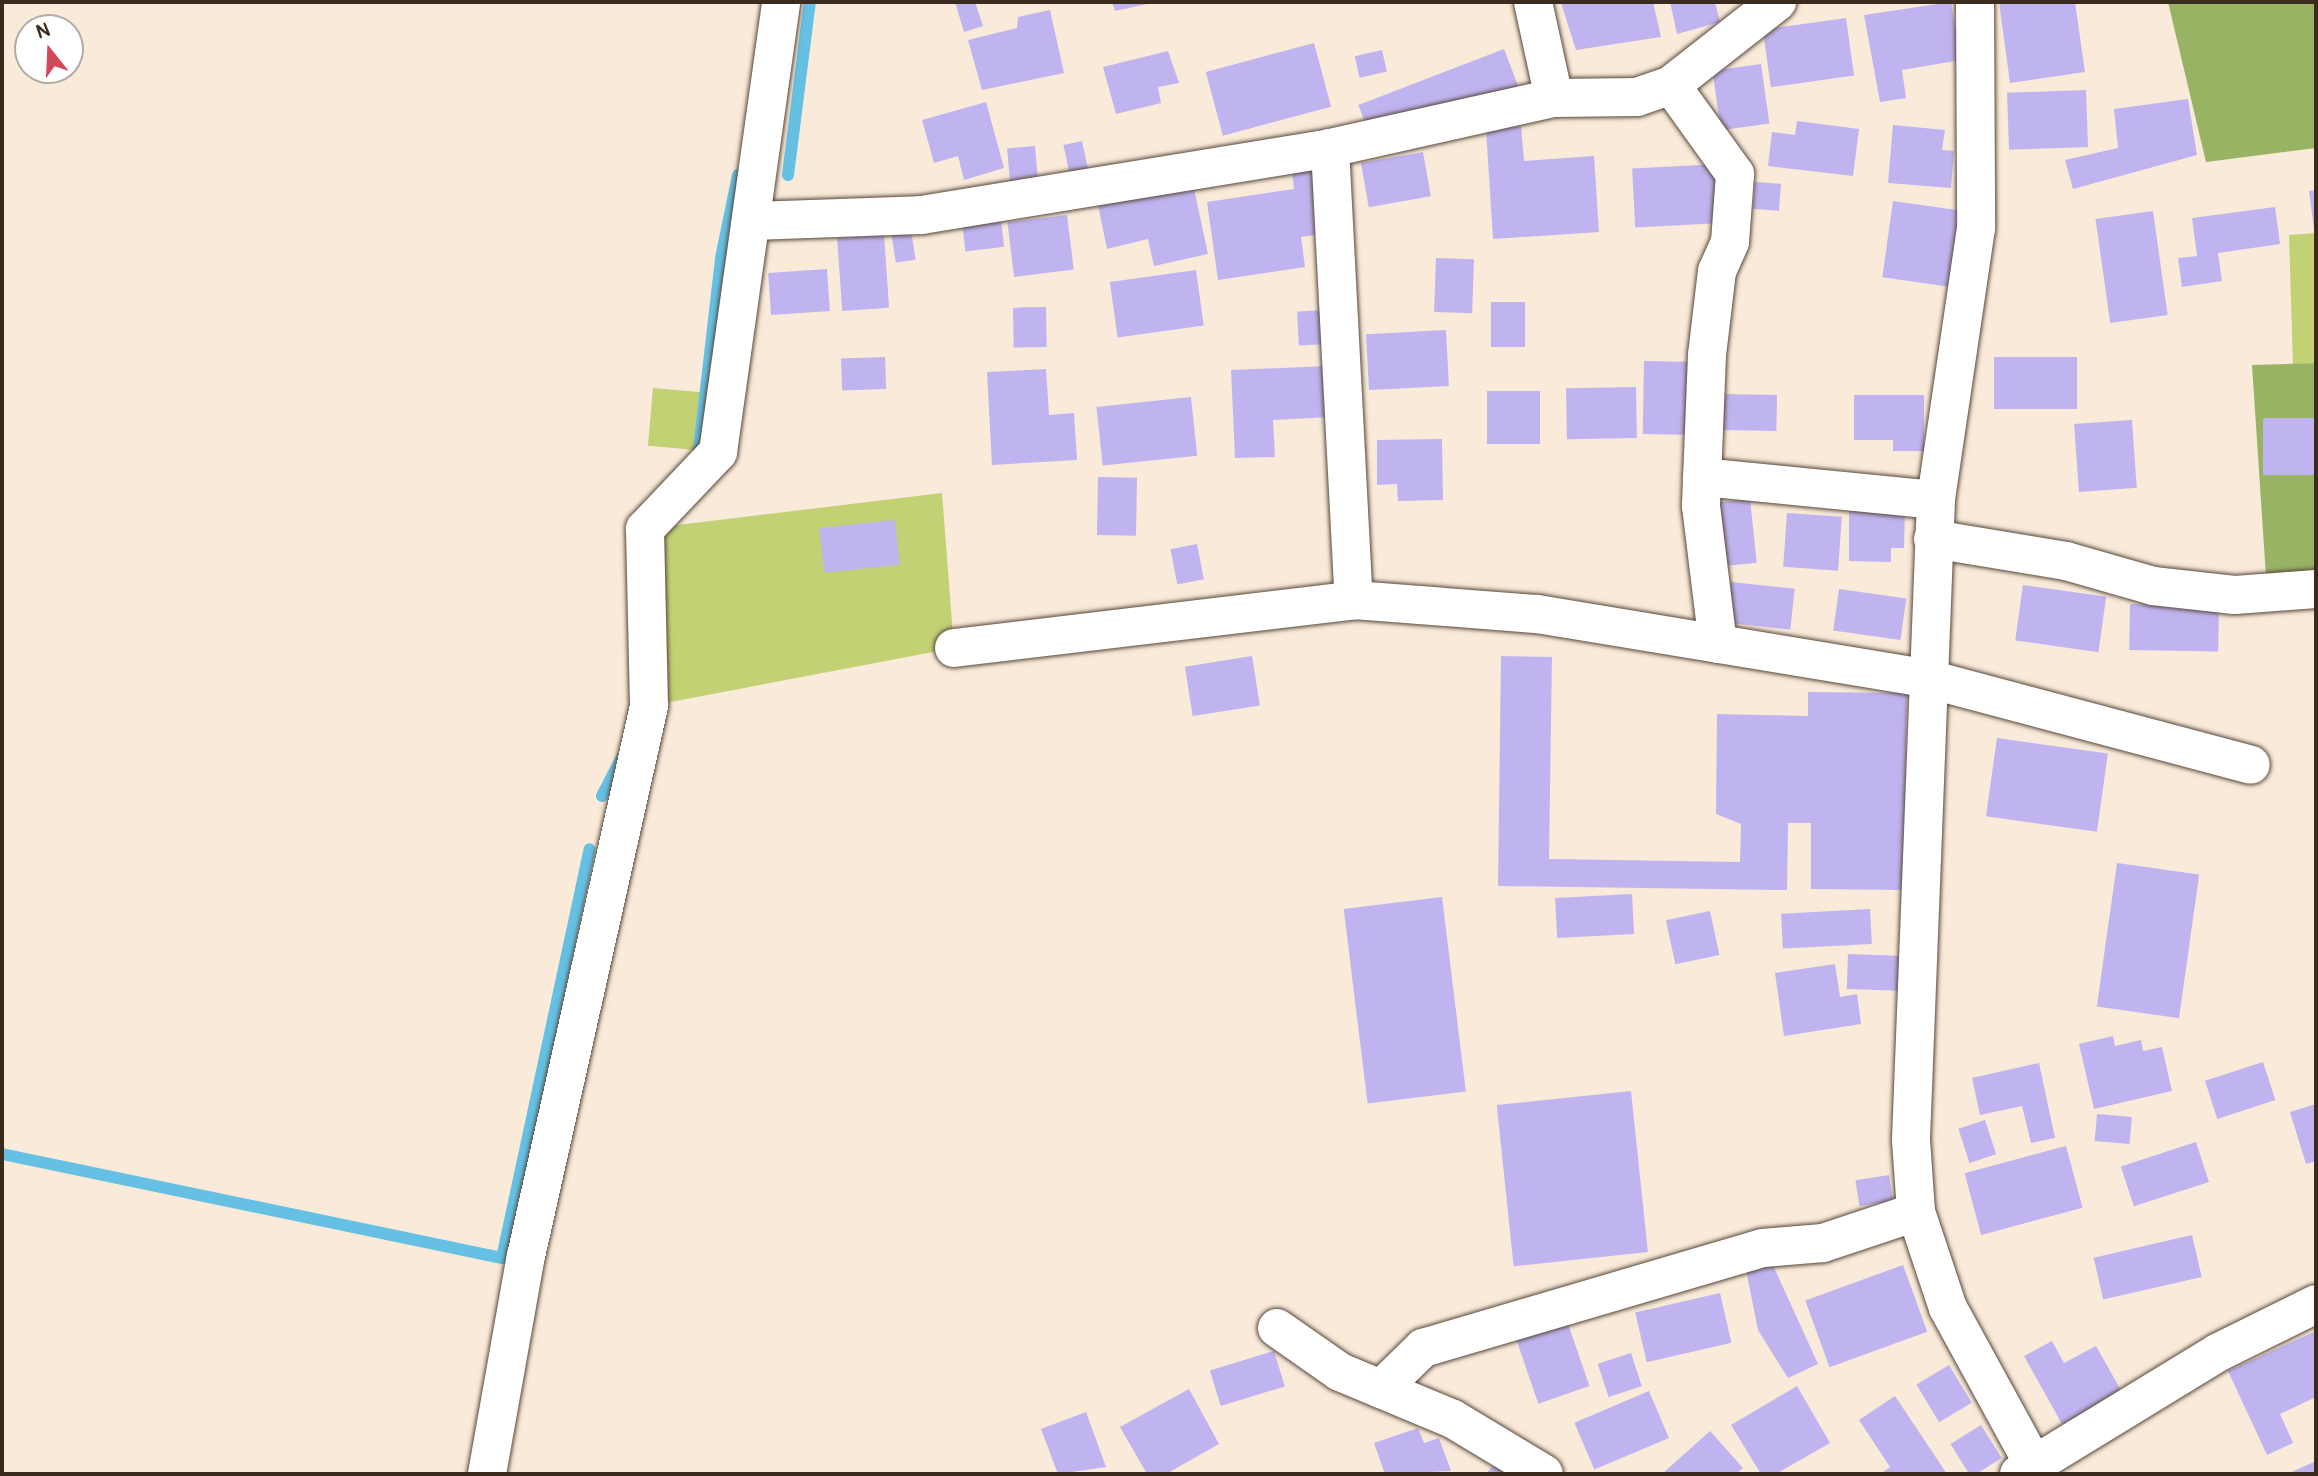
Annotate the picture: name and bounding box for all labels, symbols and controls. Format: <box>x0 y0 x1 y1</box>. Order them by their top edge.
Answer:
north arrow <box>14 14 84 84</box>
text: N <box>33 18 53 44</box>

